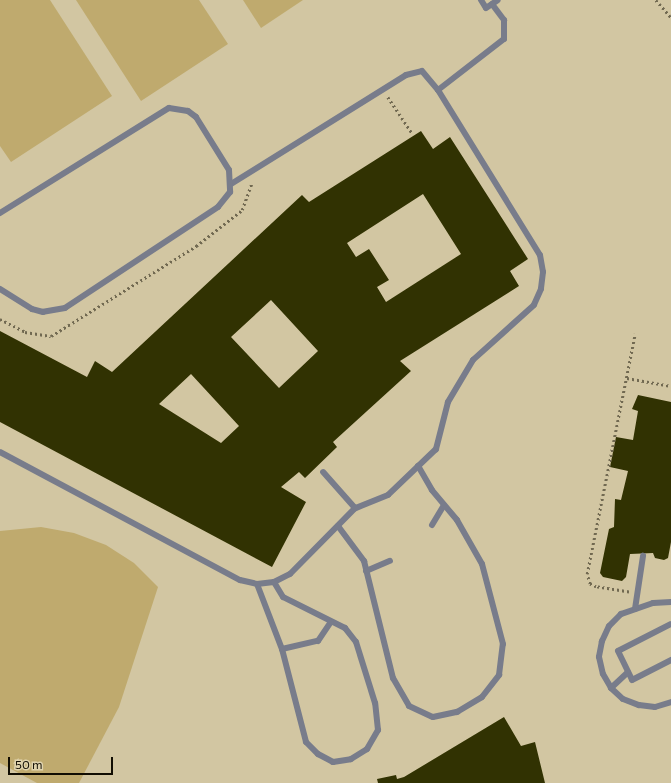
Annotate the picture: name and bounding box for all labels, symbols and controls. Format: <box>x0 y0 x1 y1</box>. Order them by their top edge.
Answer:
scale bar <box>10 749 115 775</box>
text: 50 m <box>15 757 43 771</box>

